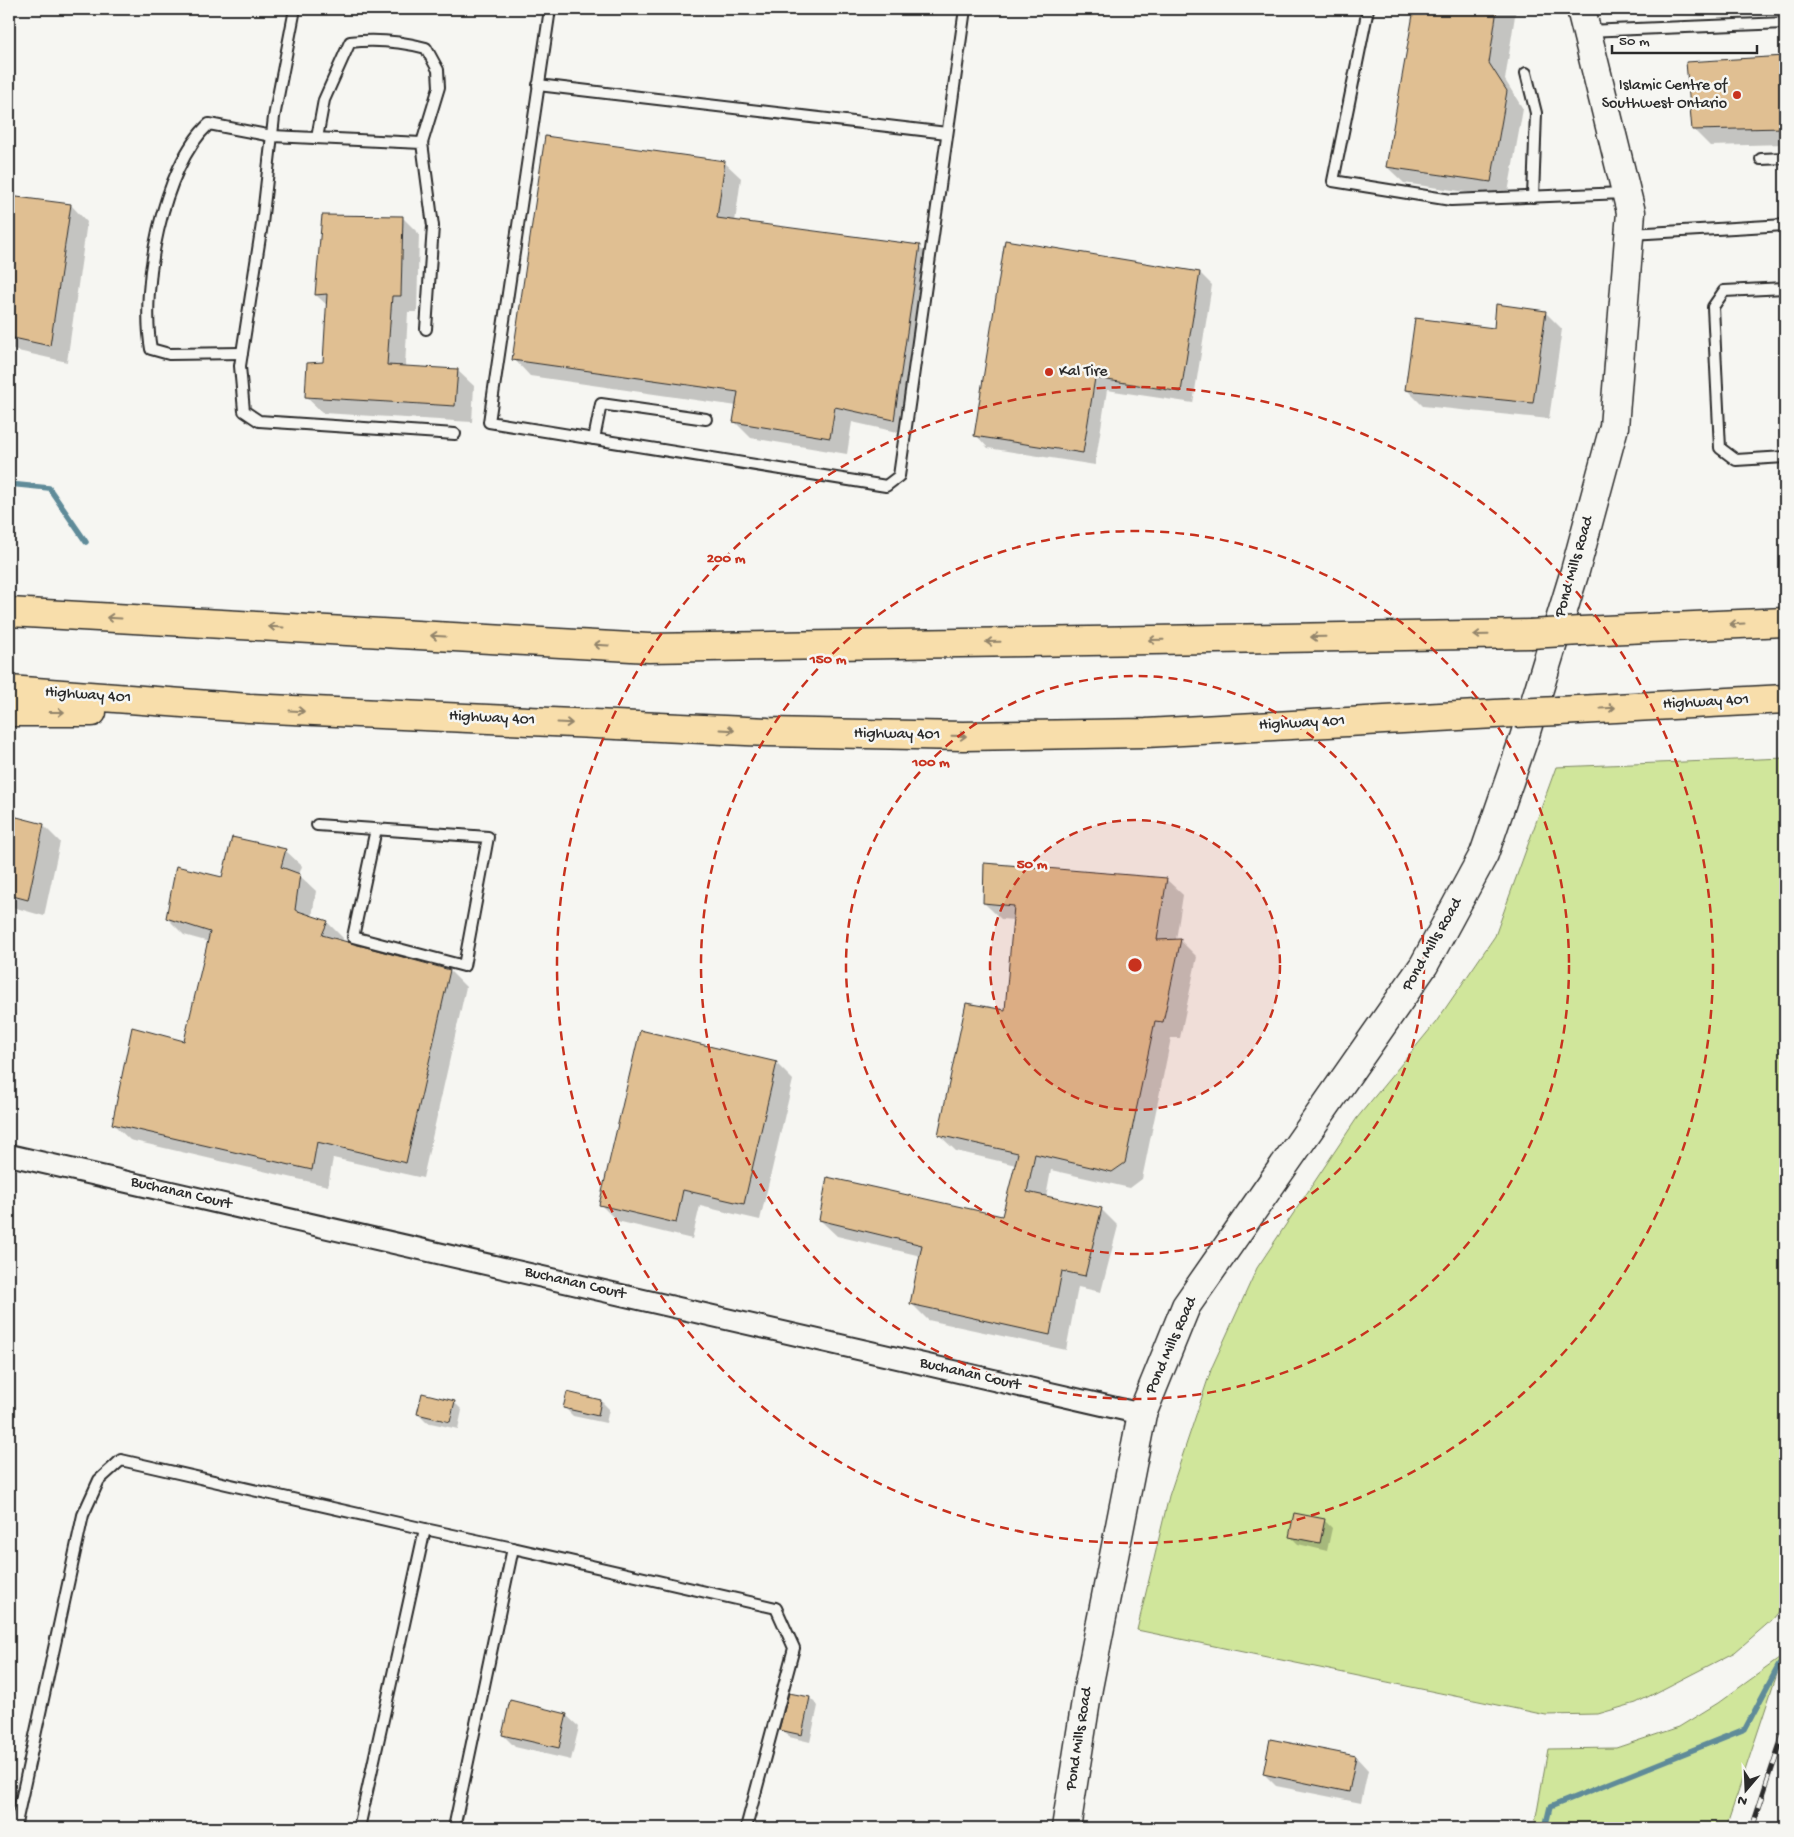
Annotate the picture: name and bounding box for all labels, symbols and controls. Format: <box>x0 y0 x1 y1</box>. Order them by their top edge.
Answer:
scale bar <box>1612 22 1756 54</box>
text: 50 m <box>1619 33 1650 51</box>
place label: Islamic Centre of Southwest Ontario <box>1602 77 1728 114</box>
marker: Islamic Centre of Southwest Ontario <box>1731 89 1743 101</box>
place label: Kal Tire <box>1059 363 1108 382</box>
marker: Kal Tire <box>1043 366 1055 378</box>
street label: Pond Mills Road <box>1551 513 1599 621</box>
text: 200 m <box>707 550 746 568</box>
one-way arrow <box>106 613 122 622</box>
one-way arrow <box>1729 620 1745 629</box>
one-way arrow <box>268 622 284 631</box>
one-way arrow <box>1473 630 1490 640</box>
one-way arrow <box>431 631 447 640</box>
one-way arrow <box>1311 632 1327 642</box>
one-way arrow <box>1148 635 1164 645</box>
one-way arrow <box>986 637 1002 647</box>
one-way arrow <box>593 640 609 649</box>
text: 150 m <box>809 651 847 669</box>
street label: Highway 401 <box>44 684 132 708</box>
street label: Highway 401 <box>1662 691 1750 715</box>
one-way arrow <box>1600 704 1616 713</box>
one-way arrow <box>289 706 305 715</box>
one-way arrow <box>49 707 65 717</box>
street label: Highway 401 <box>448 707 536 731</box>
street label: Highway 401 <box>1258 712 1346 736</box>
one-way arrow <box>556 718 572 727</box>
one-way arrow <box>718 725 735 735</box>
street label: Highway 401 <box>854 725 940 745</box>
one-way arrow <box>951 731 967 741</box>
text: 100 m <box>911 754 950 772</box>
text: 50 m <box>1017 856 1048 874</box>
street label: Pond Mills Road <box>1398 894 1468 996</box>
centre of rings <box>1126 956 1144 974</box>
street label: Buchanan Court <box>128 1173 235 1215</box>
street label: Buchanan Court <box>522 1263 629 1305</box>
street label: Pond Mills Road <box>1142 1293 1203 1398</box>
street label: Buchanan Court <box>917 1354 1024 1396</box>
street label: Pond Mills Road <box>1062 1684 1098 1793</box>
north arrow <box>1722 1764 1772 1814</box>
text: N <box>1735 1790 1750 1809</box>

